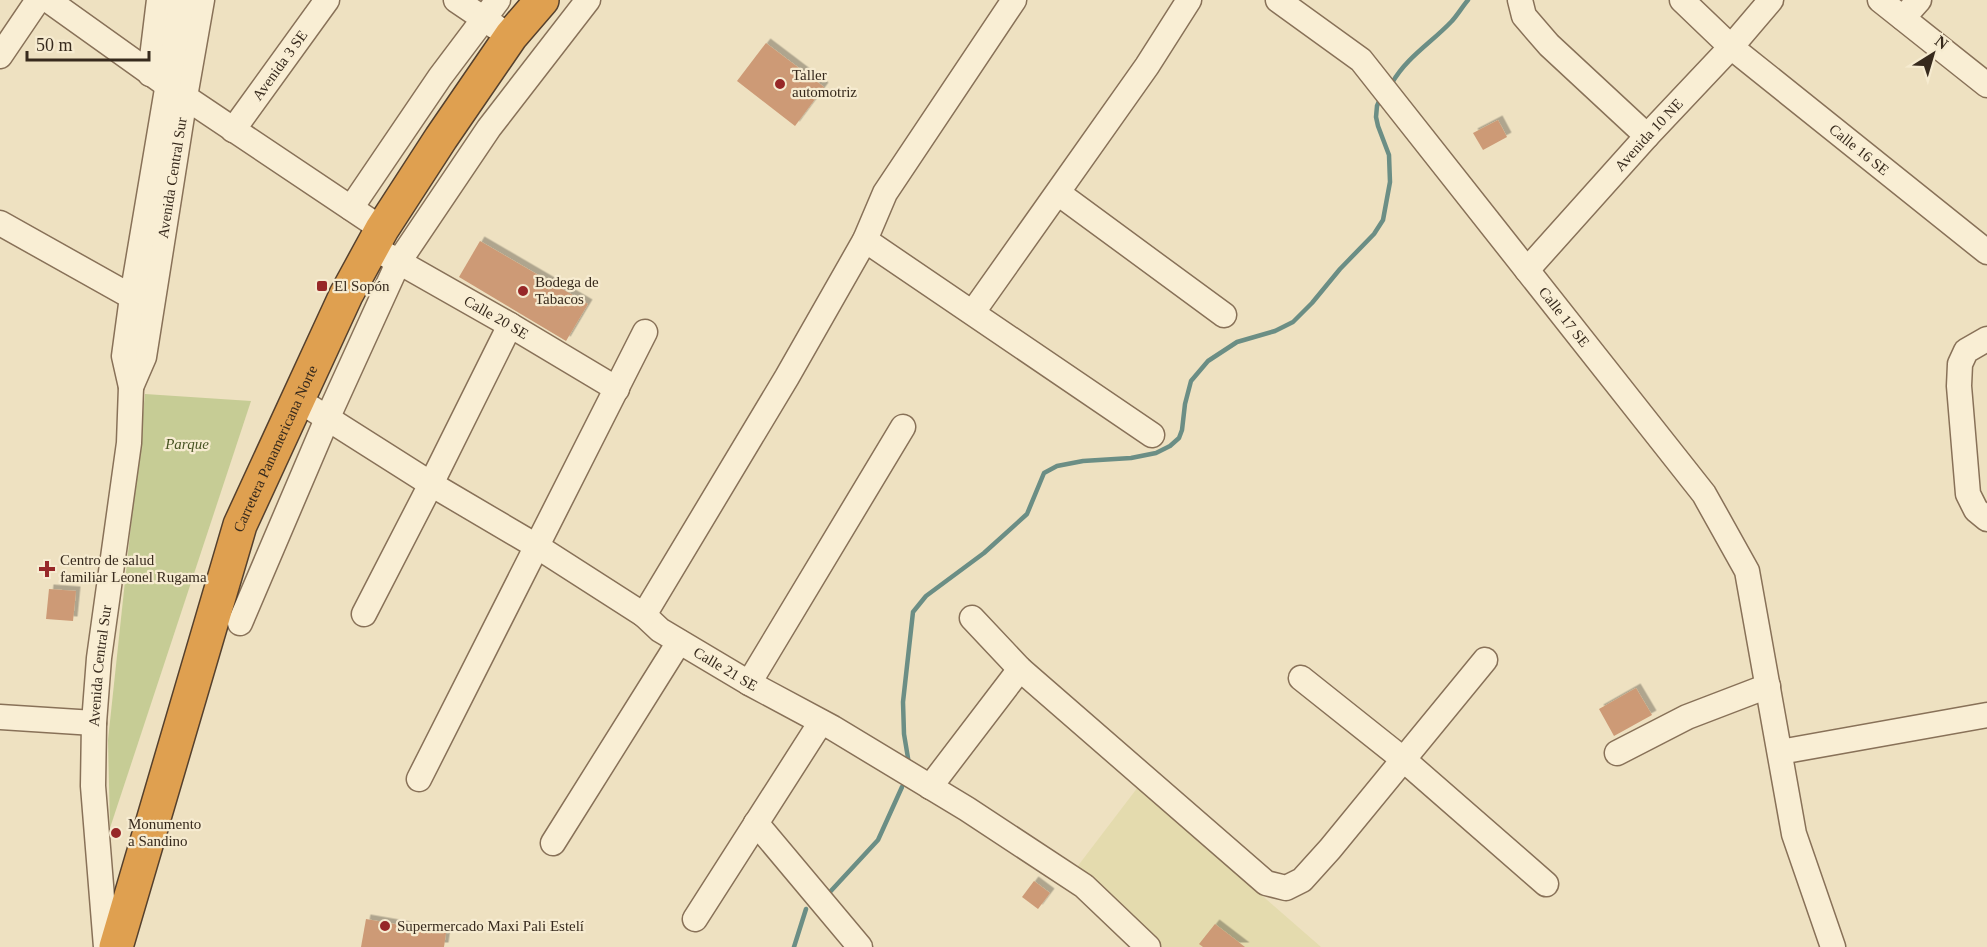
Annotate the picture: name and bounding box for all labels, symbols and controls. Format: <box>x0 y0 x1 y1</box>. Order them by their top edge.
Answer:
scale bar <box>27 24 148 62</box>
north arrow <box>1903 24 1963 84</box>
street label: Avenida 3 SE <box>249 27 310 103</box>
text: N <box>1932 32 1952 53</box>
text: 50 m <box>36 35 73 55</box>
place label: Taller automotriz <box>792 67 857 100</box>
marker: Taller automotriz <box>773 77 787 91</box>
street label: Avenida 10 NE <box>1612 95 1686 174</box>
street label: Avenida Central Sur <box>155 116 190 240</box>
street label: Calle 16 SE <box>1826 121 1892 178</box>
place label: Bodega de Tabacos <box>535 274 599 307</box>
place label: El Sopón <box>334 278 390 294</box>
marker: El Sopón <box>315 279 329 293</box>
marker: Bodega de Tabacos <box>516 284 530 298</box>
street label: Calle 17 SE <box>1536 284 1593 350</box>
street label: Calle 20 SE <box>461 293 531 342</box>
street label: Carretera Panamericana Norte <box>230 362 321 534</box>
park label: Parque <box>164 436 209 452</box>
place label: Centro de salud familiar Leonel Rugama <box>60 552 207 585</box>
marker: Centro de salud familiar Leonel Rugama <box>38 560 56 578</box>
street label: Avenida Central Sur <box>86 604 114 727</box>
street label: Calle 21 SE <box>691 644 760 694</box>
place label: Monumento a Sandino <box>128 816 201 849</box>
marker: Monumento a Sandino <box>109 826 123 840</box>
place label: Supermercado Maxi Pali Estelí <box>397 918 584 934</box>
marker: Supermercado Maxi Pali Estelí <box>378 919 392 933</box>

